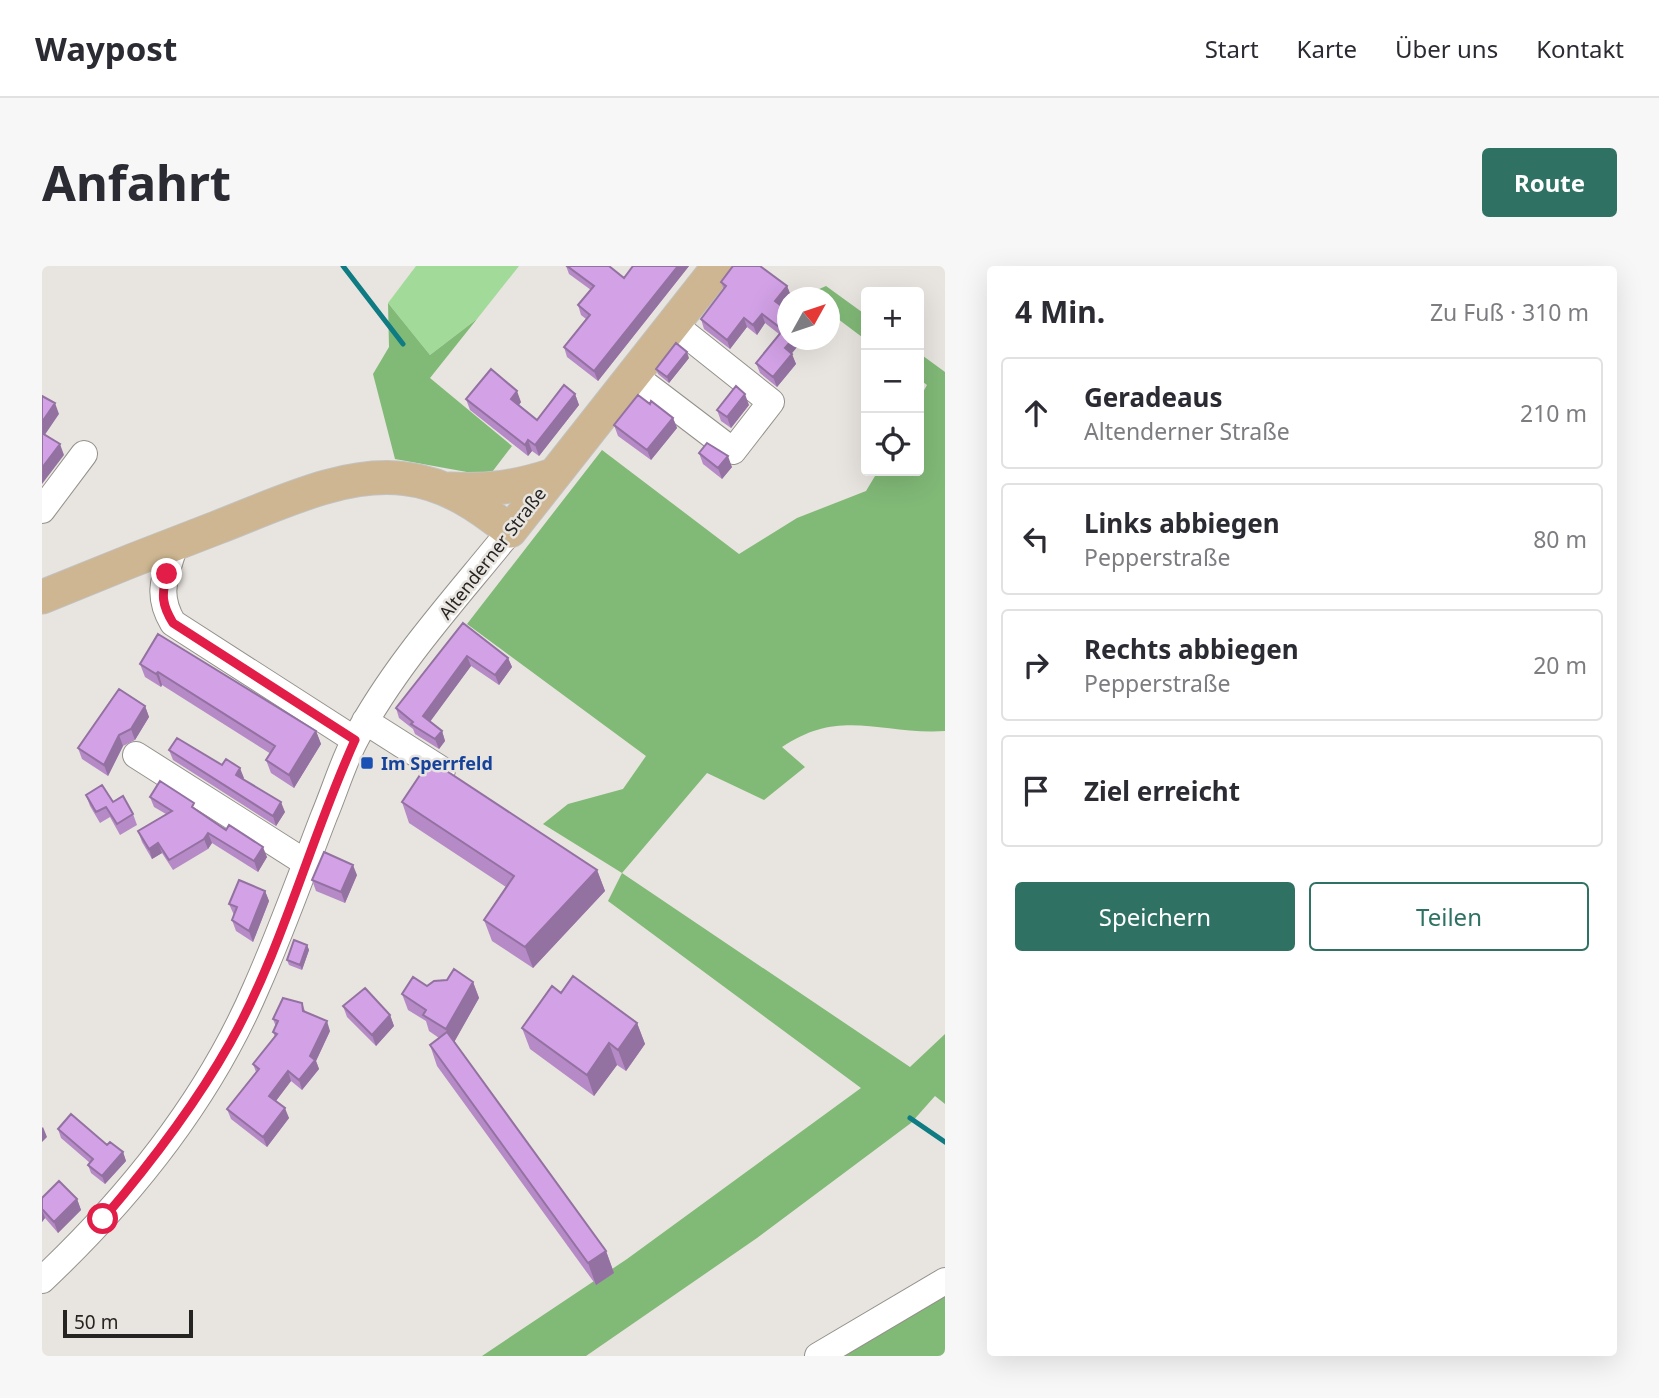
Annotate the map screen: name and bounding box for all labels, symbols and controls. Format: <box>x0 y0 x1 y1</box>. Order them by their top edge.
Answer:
text: Waypost <box>35 26 177 71</box>
text: Start <box>1205 32 1259 65</box>
text: Karte <box>1297 32 1357 65</box>
text: Über uns <box>1395 32 1498 65</box>
text: Kontakt <box>1536 32 1624 65</box>
button: Route <box>1482 148 1617 217</box>
text: Anfahrt <box>42 149 231 215</box>
north arrow <box>777 287 840 350</box>
map controls <box>861 287 924 476</box>
button: + <box>861 287 924 350</box>
text: 4 Min. <box>1015 291 1105 332</box>
text: Zu Fuß · 310 m <box>1430 296 1589 328</box>
button: − <box>861 350 924 413</box>
text: Geradeaus <box>1084 379 1223 415</box>
icon: ahead <box>1017 394 1055 432</box>
text: 210 m <box>1520 397 1587 429</box>
button: locate <box>861 413 924 476</box>
text: Altenderner Straße <box>1084 415 1290 447</box>
street label: Altenderner Straße <box>433 482 551 624</box>
text: Links abbiegen <box>1084 505 1280 541</box>
icon: left <box>1017 520 1055 558</box>
text: 80 m <box>1533 523 1587 555</box>
text: Pepperstraße <box>1084 541 1230 573</box>
route end <box>151 558 182 589</box>
text: Rechts abbiegen <box>1084 631 1299 667</box>
icon: right <box>1017 646 1055 684</box>
text: 20 m <box>1533 649 1587 681</box>
text: Pepperstraße <box>1084 667 1230 699</box>
place label: Im Sperrfeld <box>381 751 493 775</box>
marker: Im Sperrfeld <box>359 755 375 771</box>
icon: arrive <box>1017 772 1055 810</box>
text: Ziel erreicht <box>1084 773 1240 809</box>
button: Speichern <box>1015 882 1295 951</box>
button: Teilen <box>1309 882 1589 951</box>
route start <box>87 1203 118 1234</box>
scale bar <box>63 1307 192 1339</box>
text: 50 m <box>74 1309 118 1335</box>

